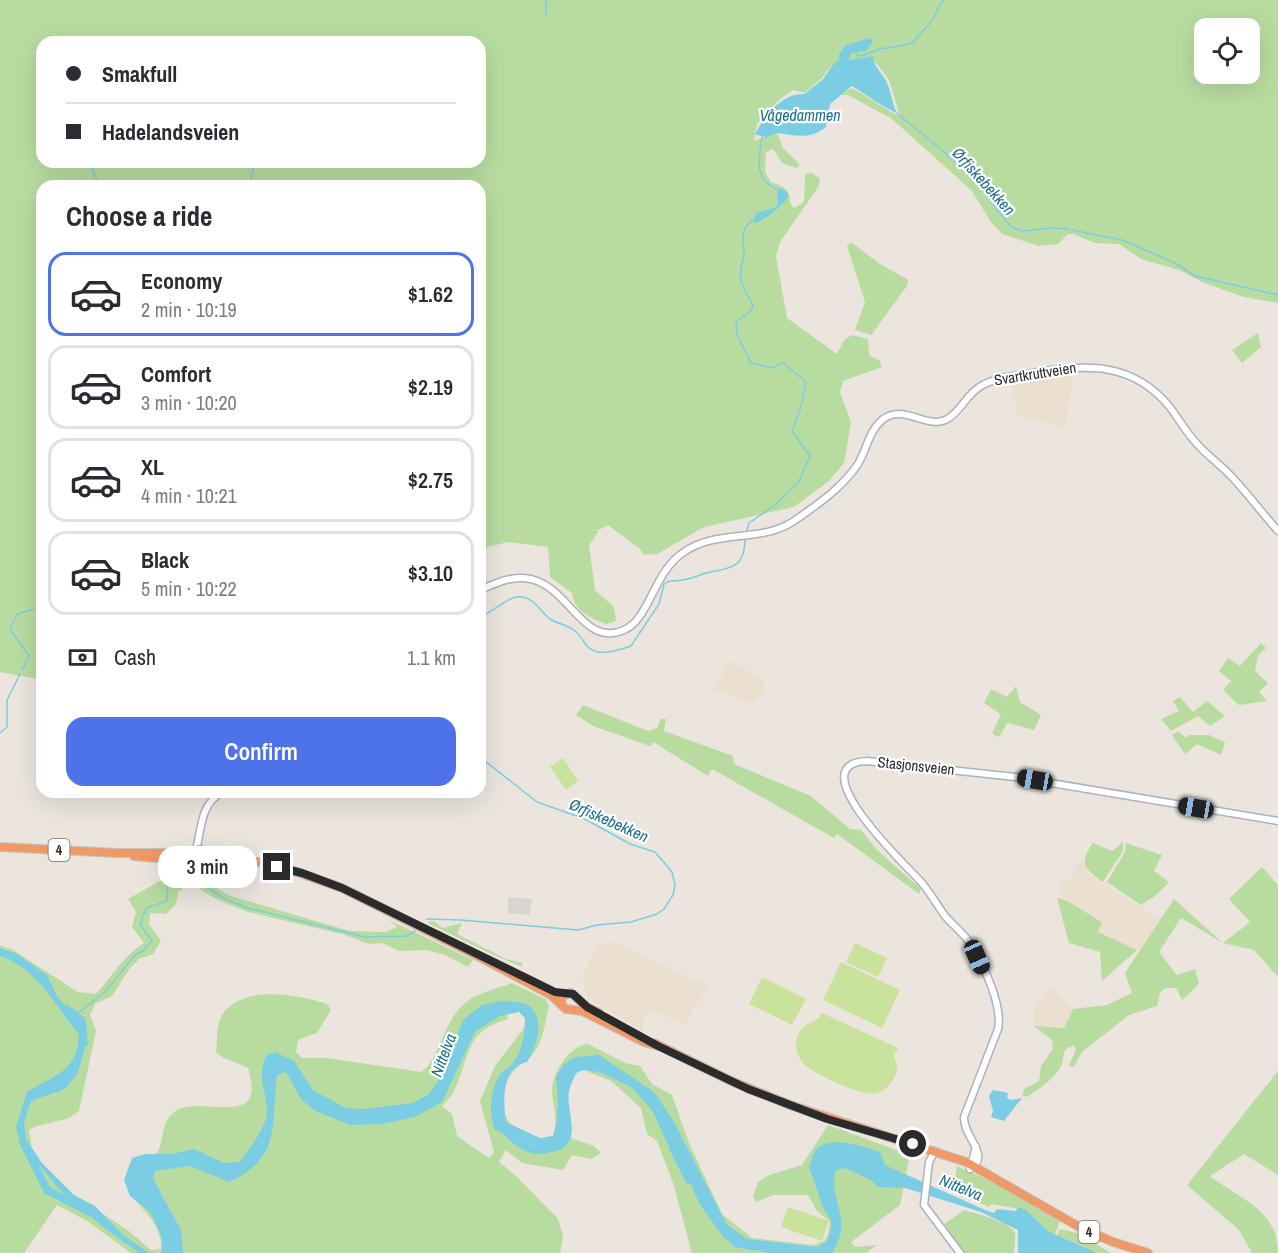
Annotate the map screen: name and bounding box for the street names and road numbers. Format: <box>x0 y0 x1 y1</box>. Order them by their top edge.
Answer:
street label: Svartkruttveien <box>992 357 1077 390</box>
street label: Stasjonsveien <box>877 751 956 780</box>
road number: 4 <box>48 839 70 861</box>
road number: 4 <box>1078 1221 1100 1243</box>

